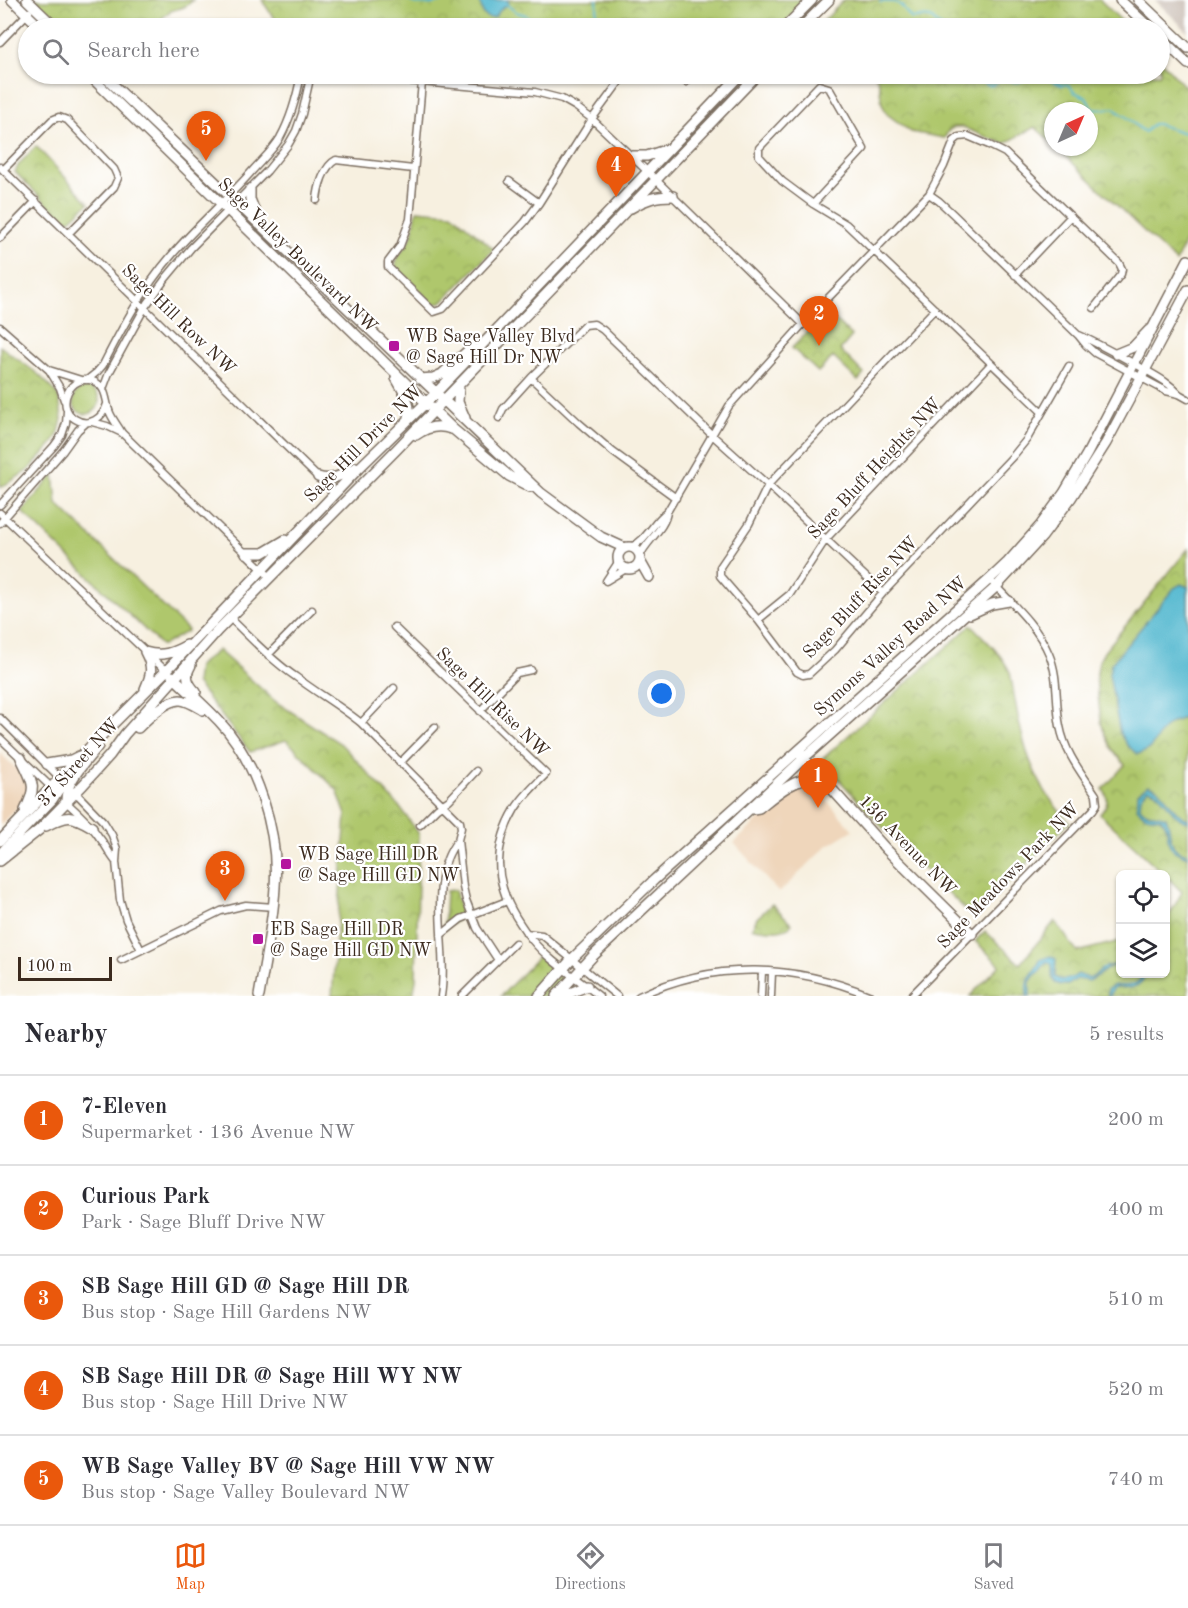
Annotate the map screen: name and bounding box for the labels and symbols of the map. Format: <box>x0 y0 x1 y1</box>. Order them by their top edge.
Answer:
north arrow <box>1044 102 1098 156</box>
pin: 5 <box>186 112 226 161</box>
pin: 4 <box>596 148 636 197</box>
street label: Sage Valley Boulevard NW <box>214 175 380 336</box>
street label: Sage Hill Row NW <box>118 261 239 378</box>
pin: 2 <box>800 296 838 346</box>
place label: WB Sage Valley Blvd @ Sage Hill Dr NW <box>406 328 575 367</box>
marker: WB Sage Valley Blvd @ Sage Hill Dr NW <box>387 339 401 353</box>
street label: Sage Hill Drive NW <box>301 381 426 506</box>
street label: Sage Bluff Heights NW <box>805 395 945 543</box>
street label: Sage Bluff Rise NW <box>800 533 921 662</box>
street label: Symons Valley Road NW <box>811 574 971 720</box>
street label: Sage Hill Rise NW <box>433 645 552 761</box>
your location <box>647 679 676 708</box>
street label: 37 Street NW <box>35 715 123 810</box>
pin: 1 <box>798 758 838 808</box>
street label: 136 Avenue NW <box>855 792 959 899</box>
street label: Sage Meadows Park NW <box>934 799 1083 952</box>
place label: WB Sage Hill DR @ Sage Hill GD NW <box>298 846 460 885</box>
pin: 3 <box>206 852 244 901</box>
marker: WB Sage Hill DR @ Sage Hill GD NW <box>279 857 293 871</box>
place label: EB Sage Hill DR @ Sage Hill GD NW <box>270 921 432 960</box>
marker: EB Sage Hill DR @ Sage Hill GD NW <box>251 932 265 946</box>
scale bar <box>18 954 112 982</box>

